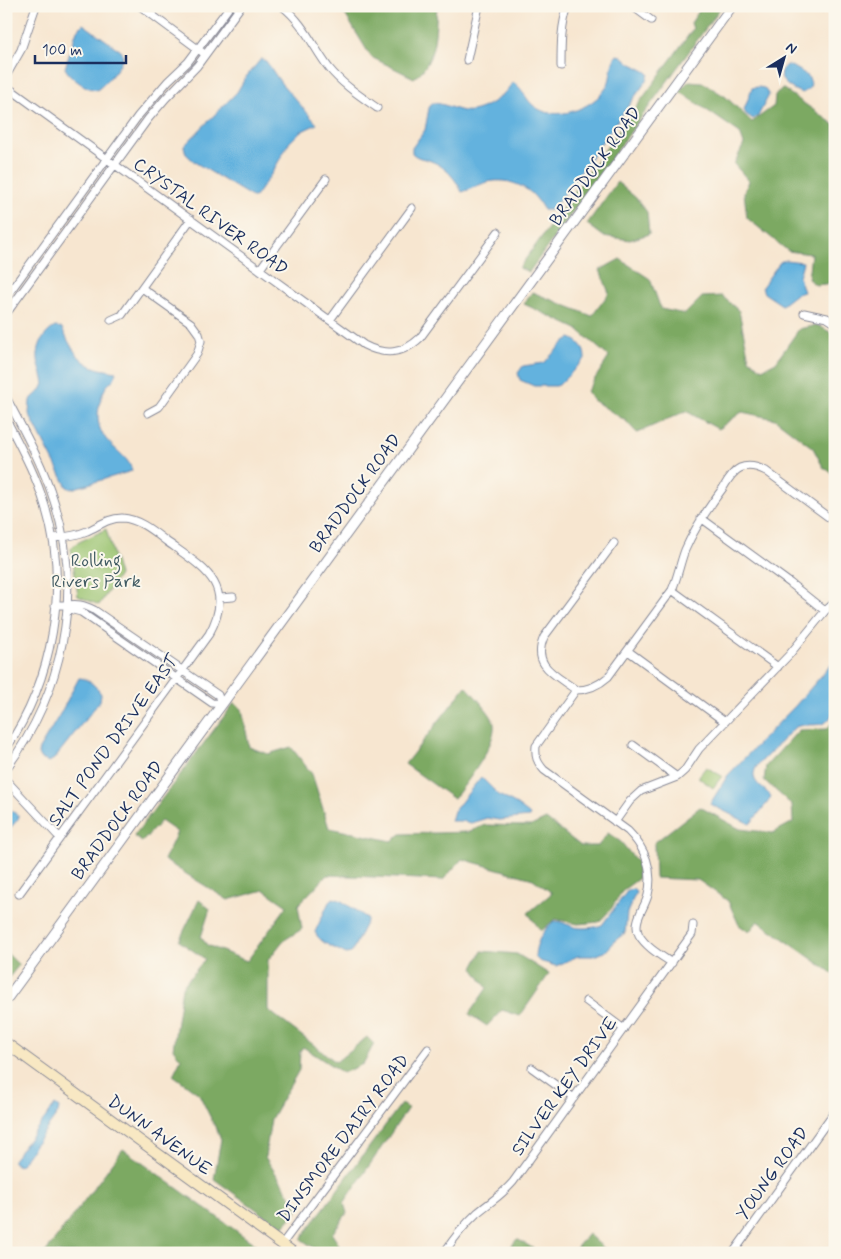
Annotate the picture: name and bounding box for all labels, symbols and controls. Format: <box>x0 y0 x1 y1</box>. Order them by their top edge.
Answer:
scale bar <box>35 32 126 64</box>
north arrow <box>758 32 808 82</box>
text: N <box>782 38 800 58</box>
text: 100 m <box>42 41 82 61</box>
street label: BRADDOCK ROAD <box>544 102 647 231</box>
street label: CRYSTAL RIVER ROAD <box>128 152 293 281</box>
street label: BRADDOCK ROAD <box>304 429 407 558</box>
park label: Rolling Rivers Park <box>51 549 141 594</box>
street label: SALT POND DRIVE EAST <box>43 649 185 831</box>
street label: BRADDOCK ROAD <box>66 756 169 885</box>
street label: SILVER KEY DRIVE <box>506 1012 624 1161</box>
street label: DINSMORE DAIRY ROAD <box>272 1049 415 1228</box>
street label: DUNN AVENUE <box>102 1090 217 1182</box>
street label: YOUNG ROAD <box>731 1122 815 1225</box>

